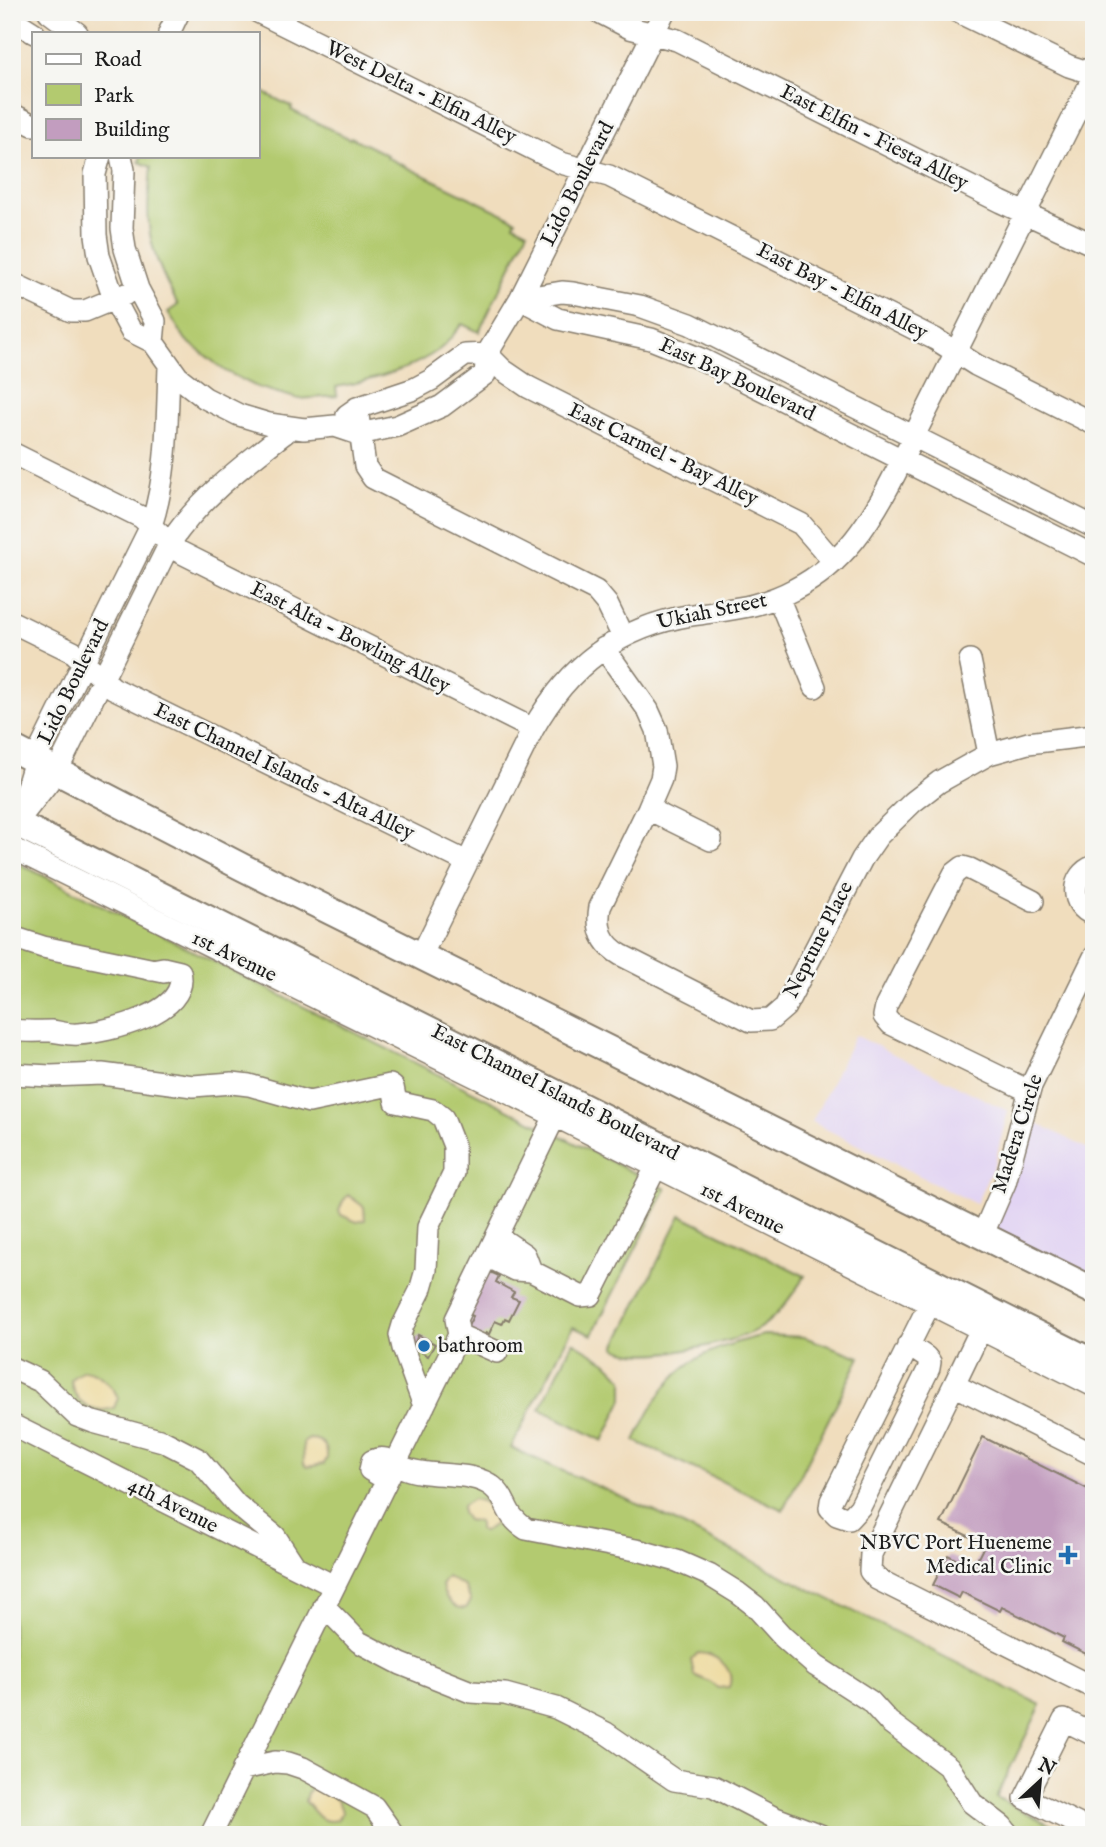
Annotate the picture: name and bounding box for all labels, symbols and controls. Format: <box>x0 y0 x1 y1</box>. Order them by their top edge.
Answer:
legend <box>32 32 259 158</box>
street label: West Delta - Elfin Alley <box>321 35 521 151</box>
text: Road <box>94 47 142 74</box>
street label: East Elfin - Fiesta Alley <box>775 79 973 197</box>
text: Park <box>94 83 135 110</box>
text: Building <box>94 117 170 144</box>
street label: Lido Boulevard <box>535 117 621 251</box>
street label: East Bay - Elfin Alley <box>752 237 933 347</box>
street label: East Bay Boulevard <box>655 332 820 428</box>
street label: East Carmel - Bay Alley <box>563 397 763 513</box>
street label: East Alta - Bowling Alley <box>246 576 455 700</box>
street label: Ukiah Street <box>655 587 769 637</box>
street label: Lido Boulevard <box>32 614 116 749</box>
street label: East Channel Islands - Alta Alley <box>149 697 419 847</box>
street label: Neptune Place <box>778 877 860 1003</box>
street label: 1st Avenue <box>187 925 281 989</box>
street label: East Channel Islands Boulevard <box>427 1019 684 1168</box>
street label: Madera Circle <box>986 1071 1050 1197</box>
street label: 1st Avenue <box>695 1176 789 1242</box>
place label: bathroom <box>438 1333 523 1360</box>
marker: bathroom <box>416 1338 432 1354</box>
street label: 4th Avenue <box>123 1472 223 1540</box>
place label: NBVC Port Hueneme Medical Clinic <box>860 1530 1052 1581</box>
marker: NBVC Port Hueneme Medical Clinic <box>1058 1545 1078 1565</box>
north arrow <box>1004 1745 1074 1815</box>
text: N <box>1033 1753 1060 1782</box>

